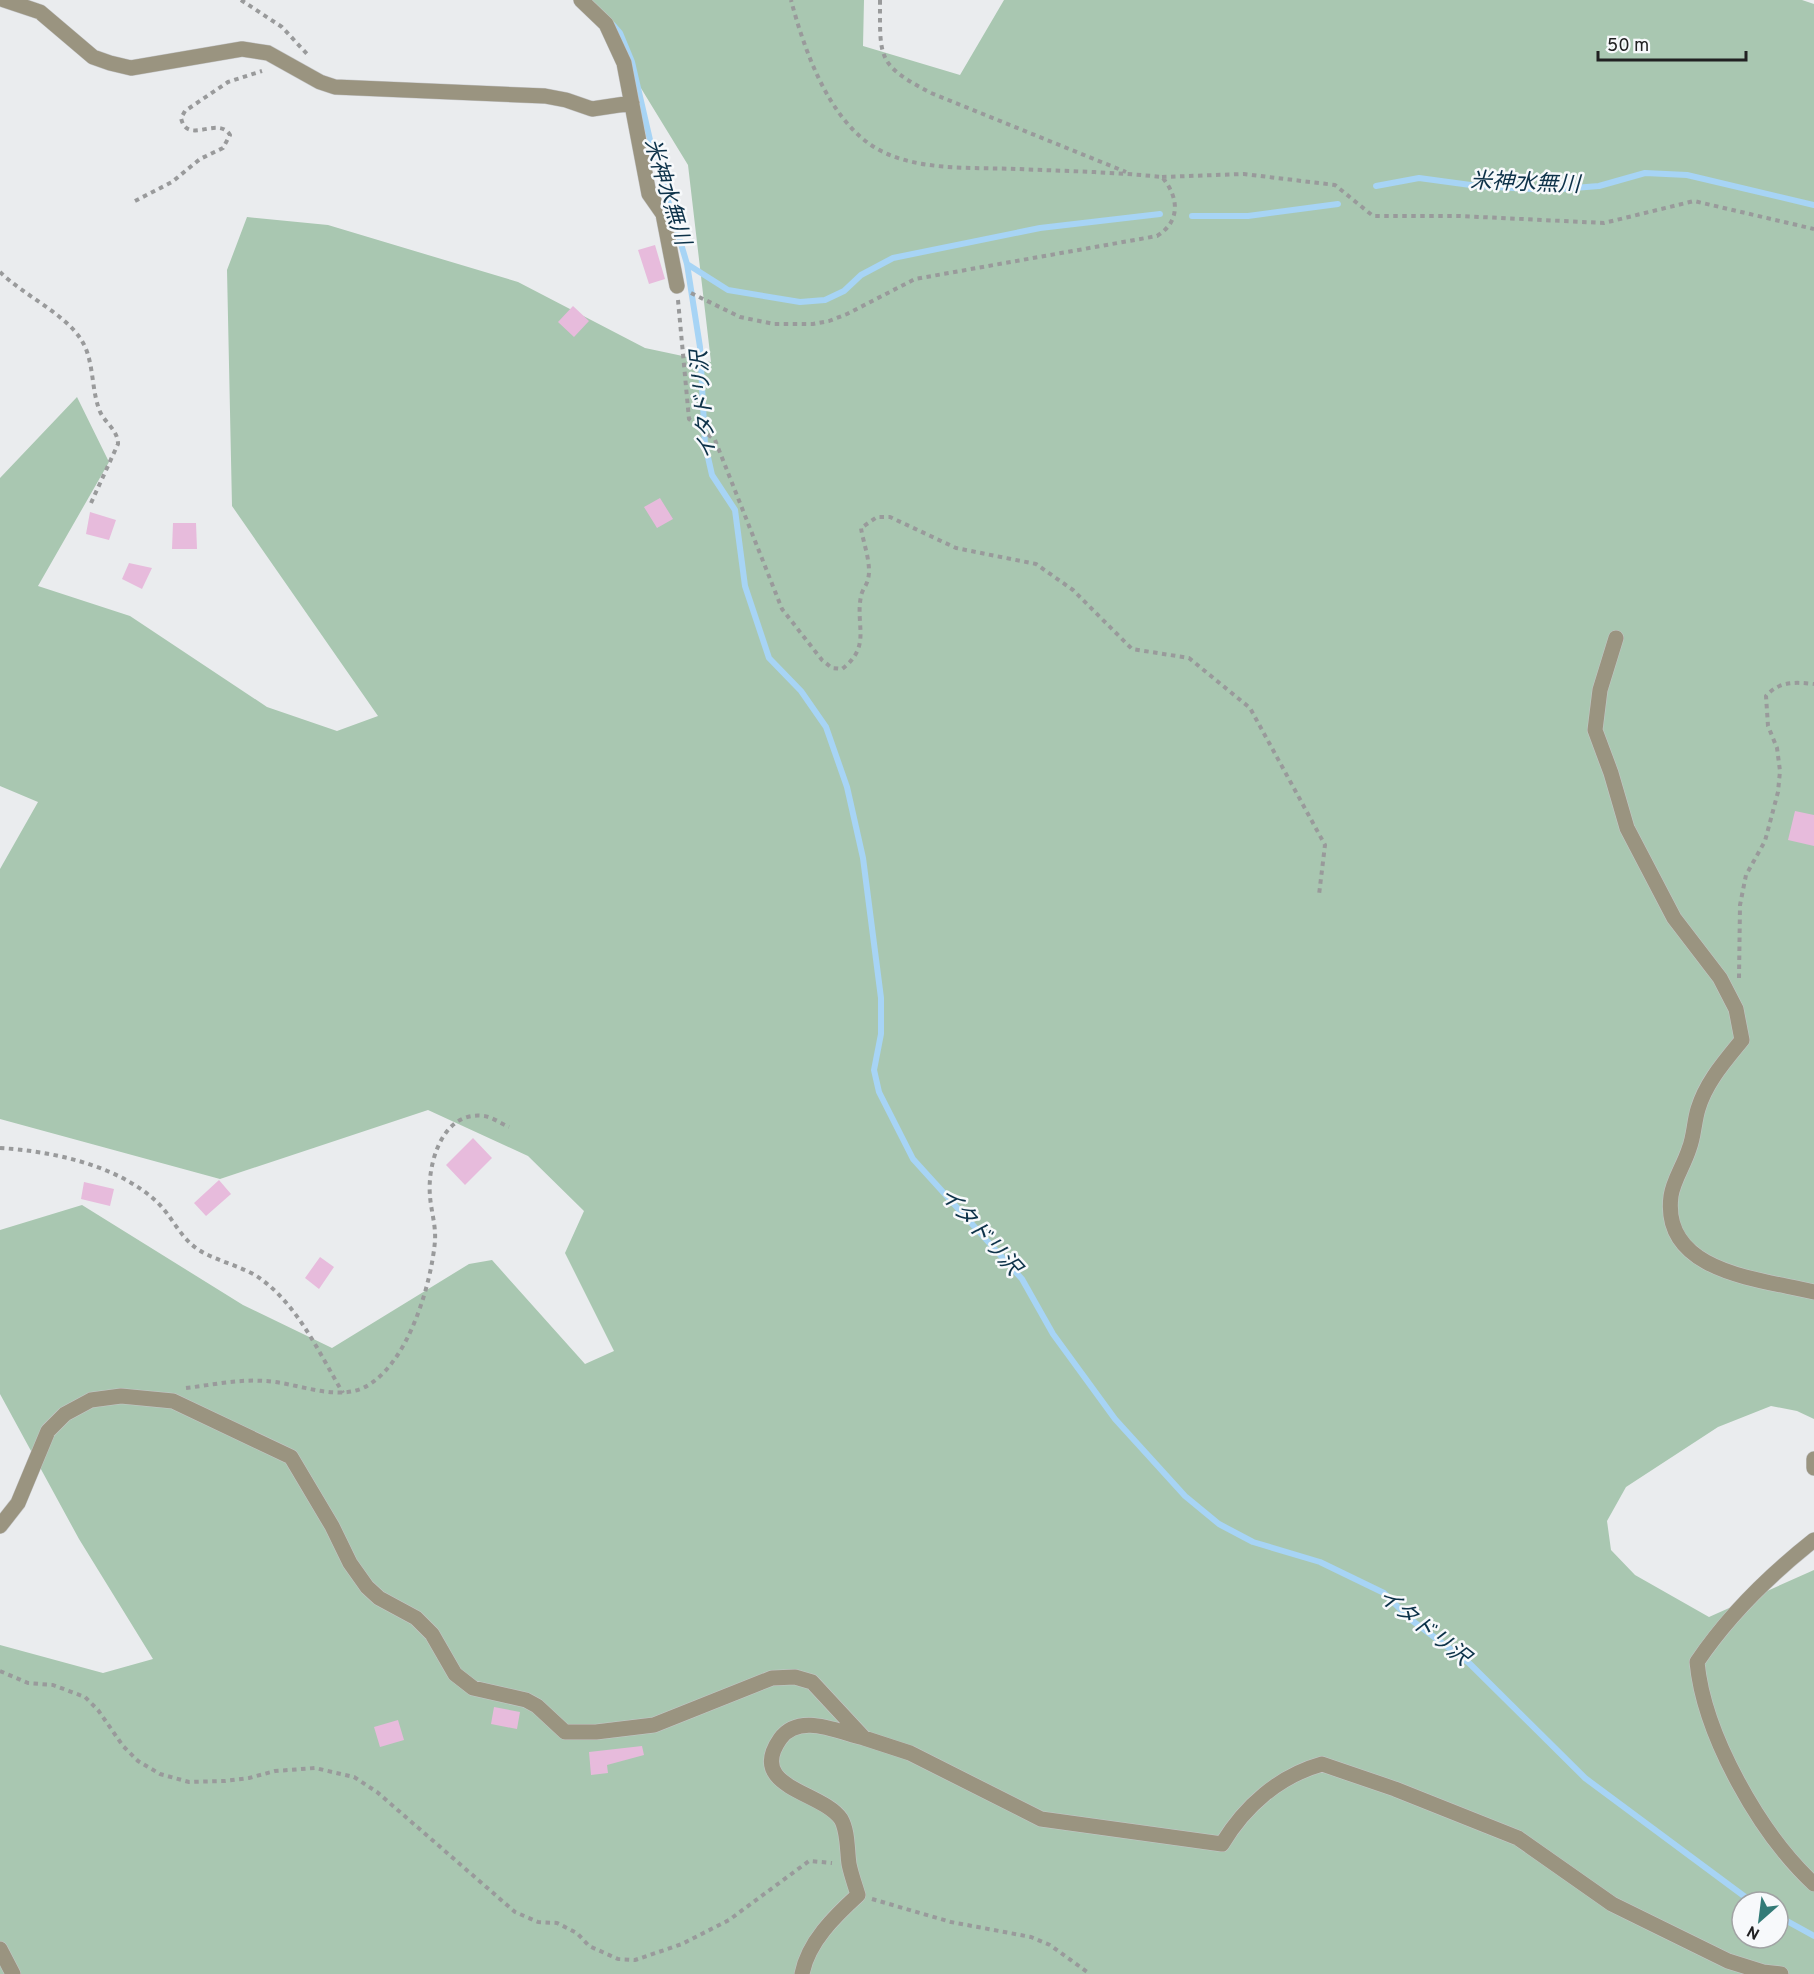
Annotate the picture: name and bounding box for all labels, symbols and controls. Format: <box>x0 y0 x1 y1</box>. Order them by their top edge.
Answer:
scale bar <box>1598 24 1746 62</box>
text: 50 m <box>1607 35 1649 58</box>
water label: 米神水無川 <box>637 135 696 250</box>
water label: 米神水無川 <box>1470 169 1582 199</box>
water label: イタドリ沢 <box>687 346 723 461</box>
water label: イタドリ沢 <box>932 1182 1028 1284</box>
water label: イタドリ沢 <box>1372 1584 1477 1674</box>
north arrow <box>1730 1890 1790 1950</box>
text: N <box>1744 1920 1764 1943</box>

